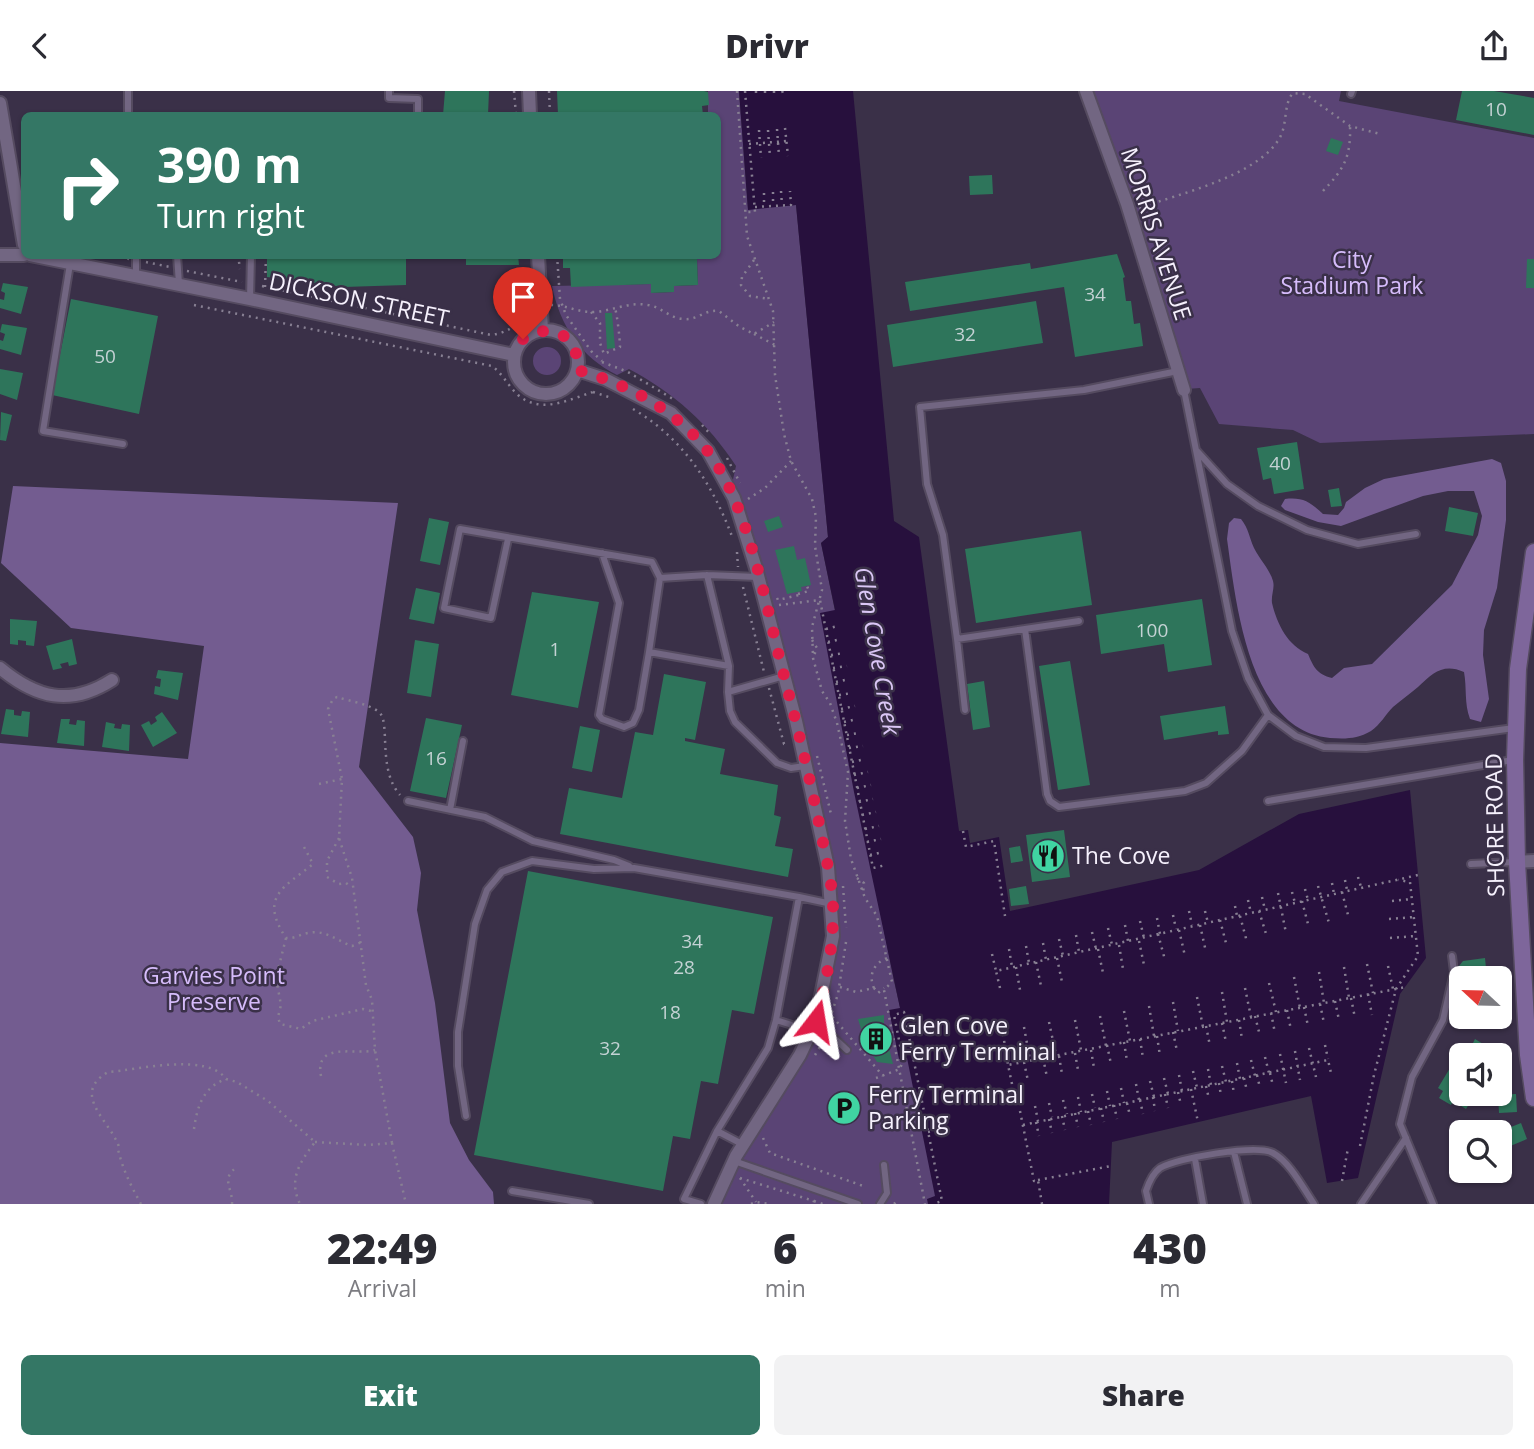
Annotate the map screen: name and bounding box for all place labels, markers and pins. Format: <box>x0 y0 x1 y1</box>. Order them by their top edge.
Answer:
pin <box>493 267 553 339</box>
restaurant icon: The Cove <box>1029 837 1067 875</box>
place label: The Cove <box>1072 839 1170 871</box>
place label: Glen Cove Ferry Terminal <box>900 1009 1056 1067</box>
building icon: Glen Cove Ferry Terminal <box>857 1020 895 1058</box>
place label: Ferry Terminal Parking <box>868 1078 1024 1136</box>
parking icon: Ferry Terminal Parking <box>825 1089 863 1127</box>

